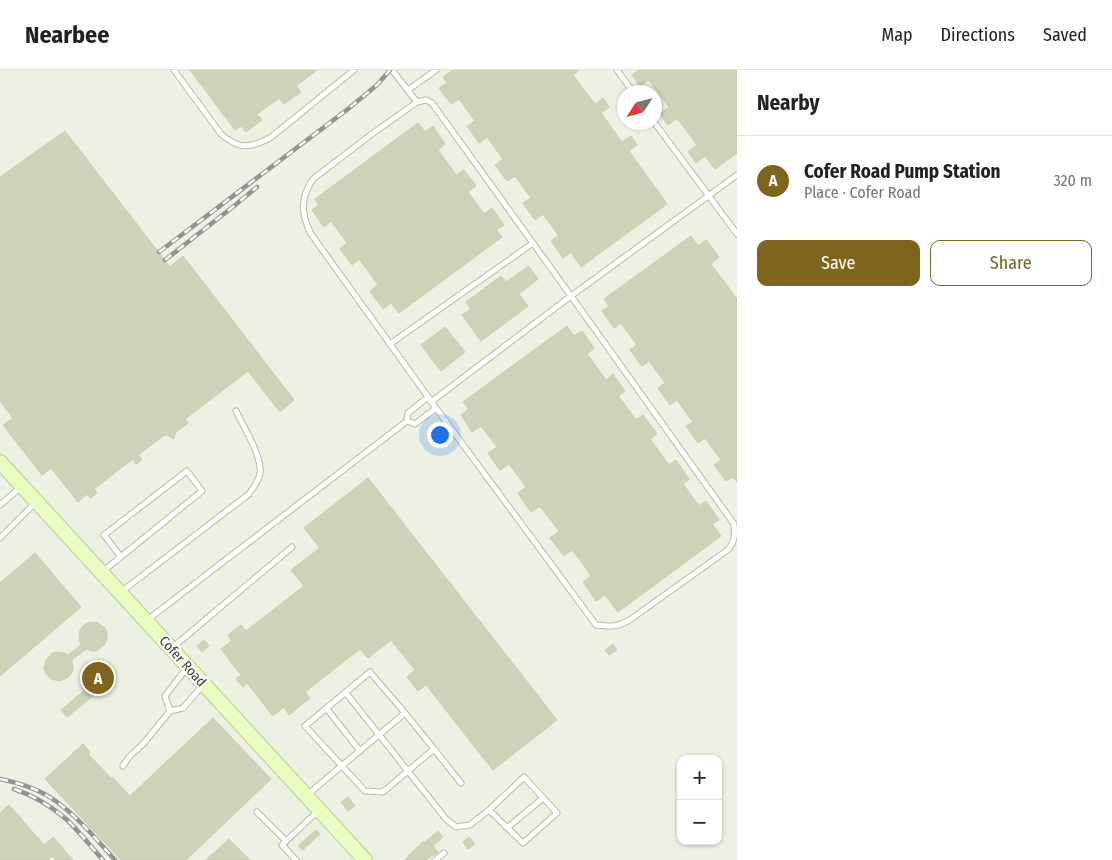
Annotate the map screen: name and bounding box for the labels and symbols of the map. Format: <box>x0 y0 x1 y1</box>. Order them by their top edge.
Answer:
north arrow <box>617 85 662 130</box>
your location <box>427 422 453 448</box>
street label: Cofer Road <box>155 632 210 690</box>
pin: A <box>82 659 114 697</box>

